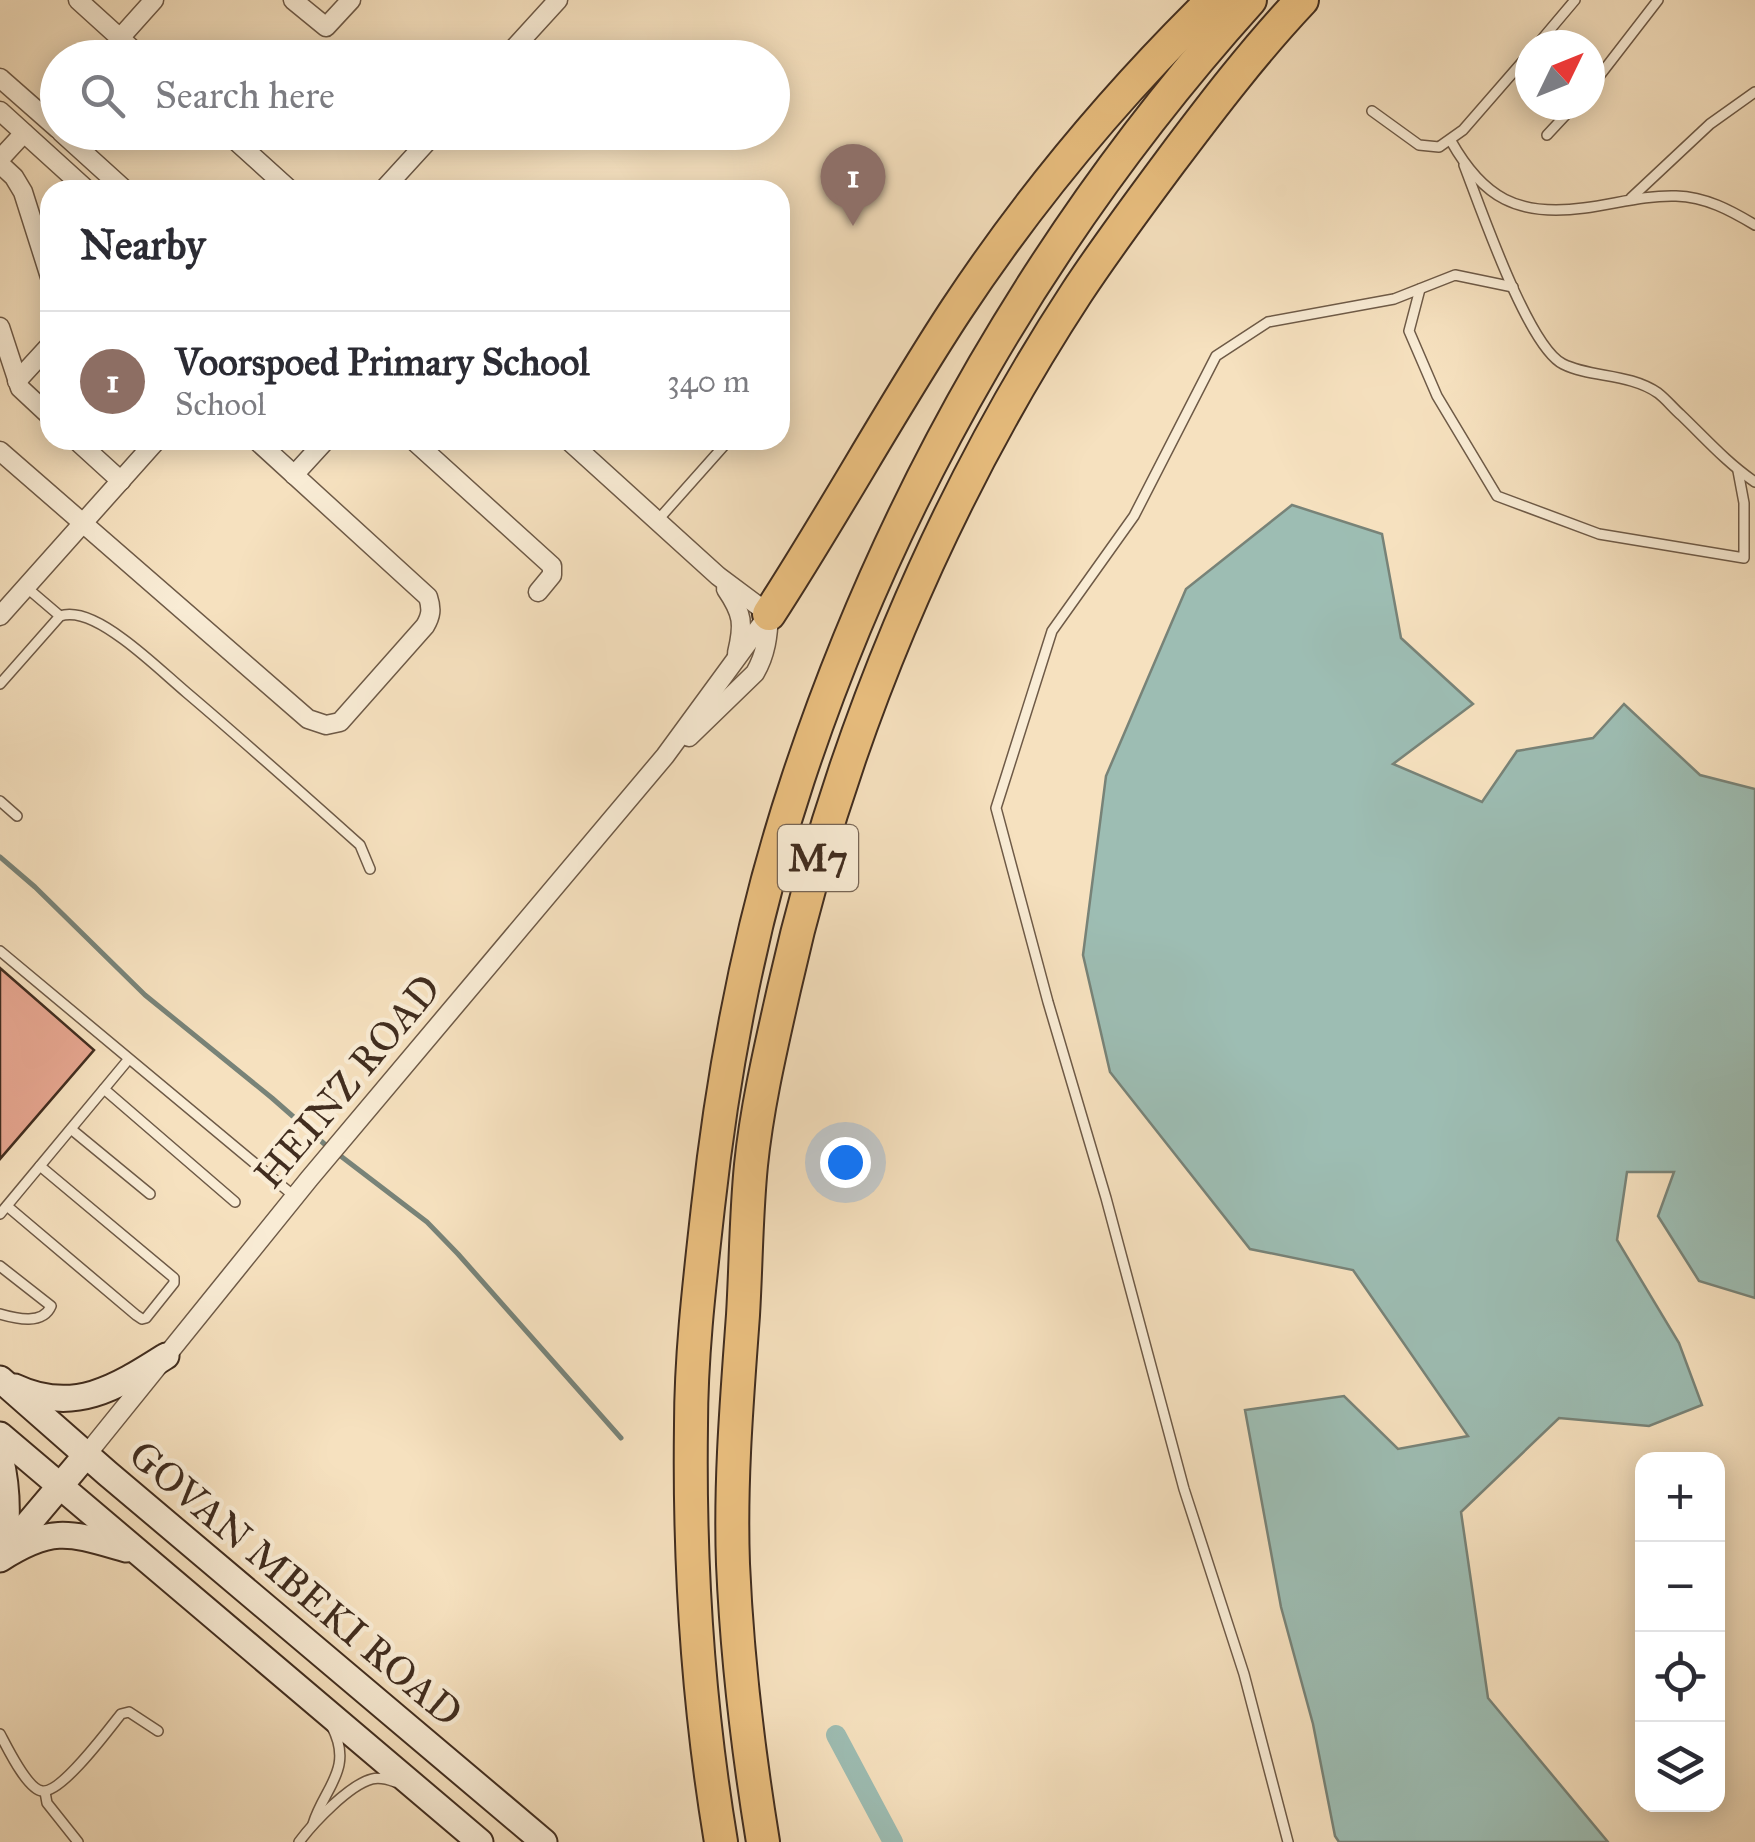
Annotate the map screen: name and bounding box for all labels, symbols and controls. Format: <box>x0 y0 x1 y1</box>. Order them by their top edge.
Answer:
north arrow <box>1515 30 1605 120</box>
search box <box>40 40 790 150</box>
icon: search <box>75 68 130 123</box>
text: Search here <box>155 72 335 118</box>
pin: 1 <box>820 144 886 226</box>
text: Nearby <box>80 219 205 271</box>
text: Voorspoed Primary School <box>175 339 590 385</box>
text: 1 <box>106 362 119 401</box>
text: 340 m <box>667 362 750 401</box>
text: School <box>175 385 266 424</box>
road number: M7 <box>778 825 858 891</box>
street label: HEINZ ROAD <box>244 965 451 1198</box>
your location <box>820 1137 871 1188</box>
street label: GOVAN MBEKI ROAD <box>119 1430 472 1737</box>
map controls <box>1635 1452 1725 1812</box>
button: + <box>1635 1452 1725 1542</box>
button: − <box>1635 1542 1725 1632</box>
button: locate <box>1635 1632 1725 1722</box>
button: layers <box>1635 1722 1725 1812</box>

